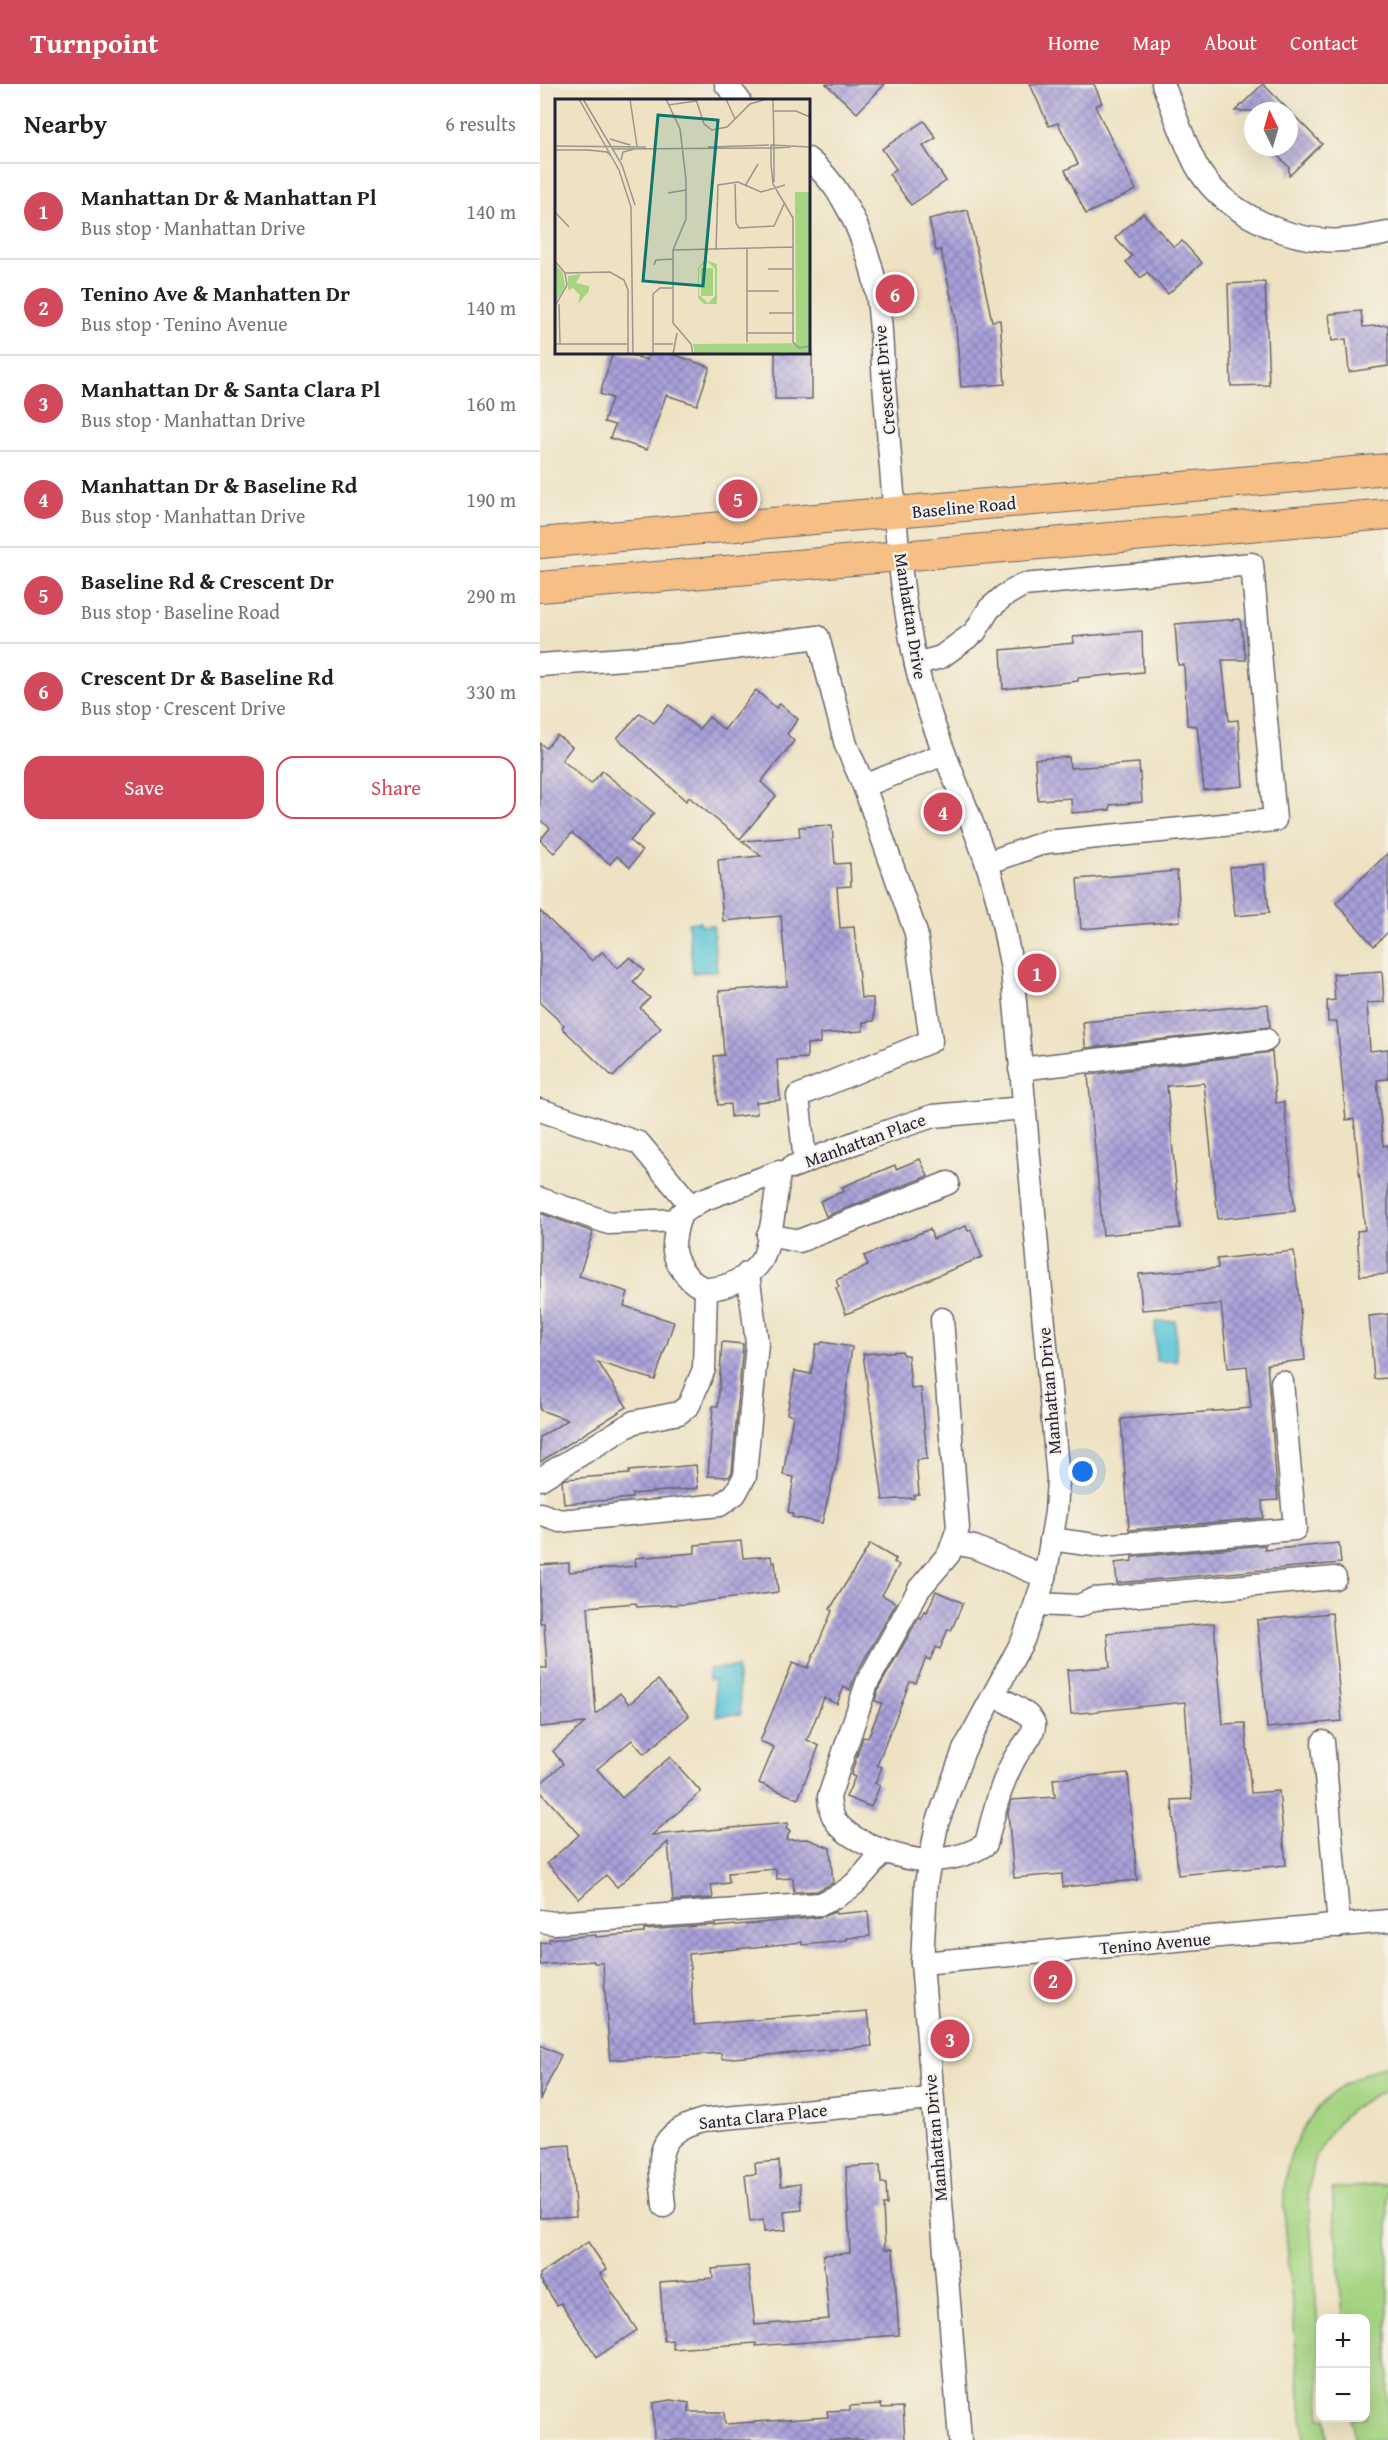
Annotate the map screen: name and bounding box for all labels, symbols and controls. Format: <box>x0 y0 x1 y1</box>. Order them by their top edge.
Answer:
text: Turnpoint <box>30 22 159 63</box>
text: Home <box>1048 27 1099 58</box>
text: Map <box>1132 27 1171 58</box>
text: About <box>1204 27 1257 58</box>
text: Contact <box>1290 27 1358 58</box>
inset map <box>555 99 810 354</box>
north arrow <box>1244 102 1298 156</box>
text: Nearby <box>24 104 107 143</box>
text: 6 results <box>445 109 516 138</box>
text: Manhattan Dr & Manhattan Pl <box>81 181 377 213</box>
text: 1 <box>38 197 49 226</box>
text: 140 m <box>466 197 516 226</box>
text: Bus stop · Manhattan Drive <box>81 213 305 242</box>
pin: 6 <box>876 272 914 316</box>
text: Tenino Ave & Manhatten Dr <box>81 277 350 309</box>
text: 2 <box>38 293 49 322</box>
text: 140 m <box>466 293 516 322</box>
text: Bus stop · Tenino Avenue <box>81 309 288 338</box>
street label: Crescent Drive <box>866 324 902 436</box>
text: Manhattan Dr & Santa Clara Pl <box>81 373 380 405</box>
text: 3 <box>38 389 49 418</box>
text: 160 m <box>466 389 516 418</box>
text: Bus stop · Manhattan Drive <box>81 405 305 434</box>
text: Manhattan Dr & Baseline Rd <box>81 469 357 501</box>
pin: 5 <box>718 476 758 522</box>
text: 4 <box>38 485 49 514</box>
text: 190 m <box>466 485 516 514</box>
street label: Baseline Road <box>911 489 1018 525</box>
text: Bus stop · Manhattan Drive <box>81 501 305 530</box>
street label: Manhattan Drive <box>888 551 934 681</box>
text: Baseline Rd & Crescent Dr <box>81 565 334 597</box>
text: 5 <box>38 581 49 610</box>
text: 290 m <box>466 581 516 610</box>
text: Bus stop · Baseline Road <box>81 597 280 626</box>
text: Crescent Dr & Baseline Rd <box>81 661 334 693</box>
text: 6 <box>38 677 49 706</box>
text: 330 m <box>466 677 516 706</box>
text: Bus stop · Crescent Drive <box>81 693 286 722</box>
button: Save <box>24 756 264 819</box>
button: Share <box>276 756 516 819</box>
pin: 4 <box>924 790 962 834</box>
pin: 1 <box>1018 950 1056 996</box>
street label: Manhattan Place <box>801 1106 929 1174</box>
street label: Manhattan Drive <box>1030 1326 1068 1456</box>
your location <box>1068 1457 1097 1486</box>
street label: Tenino Avenue <box>1098 1925 1212 1961</box>
pin: 2 <box>1034 1958 1072 2002</box>
pin: 3 <box>930 2016 970 2062</box>
street label: Manhattan Drive <box>916 2073 954 2203</box>
street label: Santa Clara Place <box>697 2096 829 2136</box>
map controls <box>1316 2314 1370 2422</box>
button: + <box>1316 2314 1370 2368</box>
button: − <box>1316 2368 1370 2422</box>

